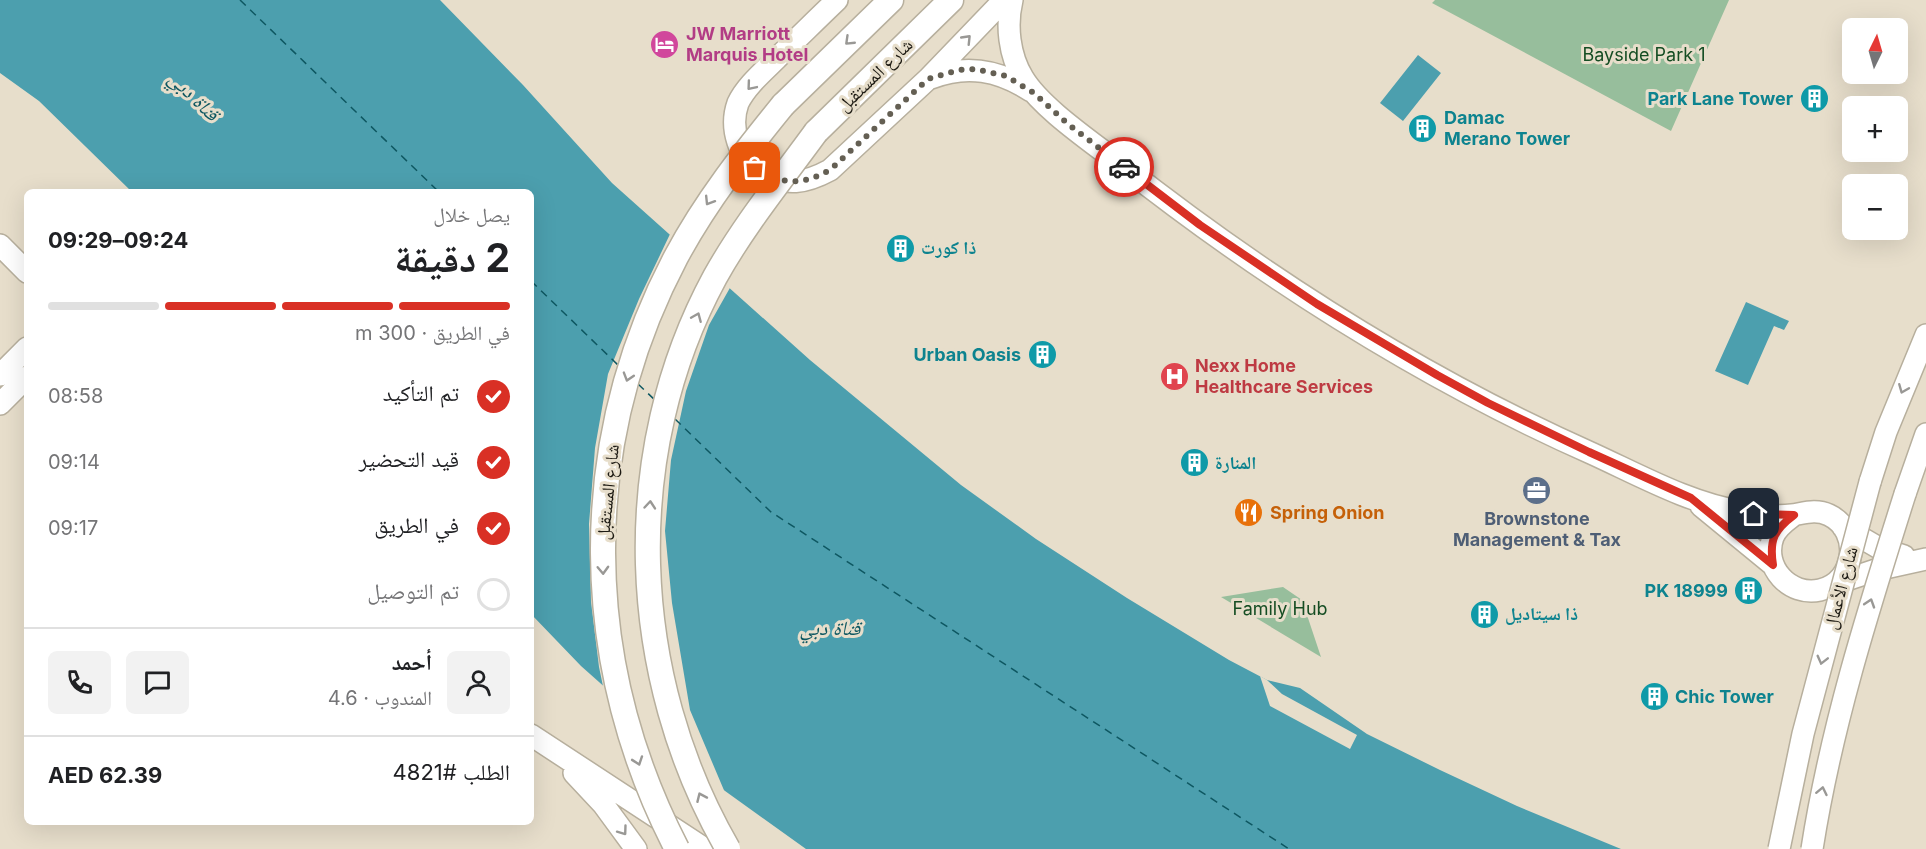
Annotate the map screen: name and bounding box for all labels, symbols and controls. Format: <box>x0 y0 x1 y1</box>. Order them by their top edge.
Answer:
north arrow <box>1842 18 1908 84</box>
map controls <box>1842 18 1908 240</box>
place label: JW Marriott Marquis Hotel <box>686 23 808 65</box>
hotel icon: JW Marriott Marquis Hotel <box>649 28 681 60</box>
street label: شارع المستقبل <box>833 34 917 116</box>
one-way arrow <box>845 34 855 45</box>
one-way arrow <box>959 35 970 46</box>
park label: Bayside Park 1 <box>1582 44 1706 65</box>
water label: قناة دبي <box>161 66 226 130</box>
one-way arrow <box>747 79 758 90</box>
building icon: Park Lane Tower <box>1798 83 1830 115</box>
place label: Park Lane Tower <box>1647 88 1793 109</box>
button: + <box>1842 96 1908 162</box>
place label: Damac Merano Tower <box>1444 107 1570 149</box>
building icon: Damac Merano Tower <box>1407 112 1439 144</box>
courier <box>1094 137 1154 197</box>
pin <box>729 142 780 193</box>
icon: bag <box>738 151 771 184</box>
icon: car <box>1108 151 1141 184</box>
button: − <box>1842 174 1908 240</box>
one-way arrow <box>705 195 717 205</box>
text: يصل خلال <box>433 203 510 227</box>
text: 09:24–09:29 <box>48 227 189 253</box>
building icon: ذا كورت <box>884 232 916 264</box>
text: 2 دقيقة <box>394 234 510 281</box>
place label: ذا كورت <box>921 237 976 258</box>
one-way arrow <box>689 312 701 323</box>
text: في الطريق · 300 m <box>355 321 510 345</box>
building icon: Urban Oasis <box>1026 339 1058 371</box>
place label: Urban Oasis <box>913 344 1021 365</box>
place label: Nexx Home Healthcare Services <box>1195 355 1373 397</box>
hospital icon: Nexx Home Healthcare Services <box>1158 360 1190 392</box>
one-way arrow <box>623 371 635 382</box>
text: تم التأكيد <box>383 380 459 406</box>
icon: check <box>477 380 510 413</box>
one-way arrow <box>1898 382 1910 393</box>
text: 08:58 <box>48 384 103 408</box>
street label: شارع المستقبل <box>592 443 624 541</box>
text: قيد التحضير <box>359 446 459 472</box>
icon: check <box>477 446 510 479</box>
building icon: المنارة <box>1178 447 1210 479</box>
text: 09:14 <box>48 450 100 474</box>
place label: المنارة <box>1215 452 1256 473</box>
office icon: Brownstone Management & Tax <box>1521 474 1553 506</box>
pin <box>1728 488 1779 539</box>
restaurant icon: Spring Onion <box>1233 497 1265 529</box>
icon: home <box>1737 497 1770 530</box>
one-way arrow <box>643 500 656 509</box>
place label: Spring Onion <box>1270 502 1385 523</box>
place label: Brownstone Management & Tax <box>1453 508 1622 550</box>
text: في الطريق <box>374 512 459 538</box>
icon: check <box>477 512 510 545</box>
text: 09:17 <box>48 516 98 540</box>
street label: شارع الأعمال <box>1819 544 1863 632</box>
one-way arrow <box>597 565 609 574</box>
building icon: PK 18999 <box>1733 575 1765 607</box>
text: تم التوصيل <box>367 578 459 604</box>
place label: PK 18999 <box>1645 580 1728 601</box>
park label: Family Hub <box>1232 598 1328 619</box>
building icon: ذا سيتاديل <box>1468 598 1500 630</box>
one-way arrow <box>1863 598 1876 609</box>
place label: ذا سيتاديل <box>1505 603 1578 625</box>
water label: قناة دبي <box>800 616 863 644</box>
text: أحمد <box>392 649 432 675</box>
button: phone <box>48 651 111 714</box>
button: chat <box>126 651 189 714</box>
button: person <box>447 651 510 714</box>
one-way arrow <box>1817 655 1830 665</box>
building icon: Chic Tower <box>1638 681 1670 713</box>
text: المندوب · 4.6 <box>328 686 432 710</box>
place label: Chic Tower <box>1675 686 1774 707</box>
one-way arrow <box>631 755 644 766</box>
text: الطلب #4821 <box>393 759 510 785</box>
text: AED 62.39 <box>48 762 162 788</box>
one-way arrow <box>1814 787 1827 797</box>
one-way arrow <box>697 792 709 803</box>
one-way arrow <box>616 824 627 835</box>

